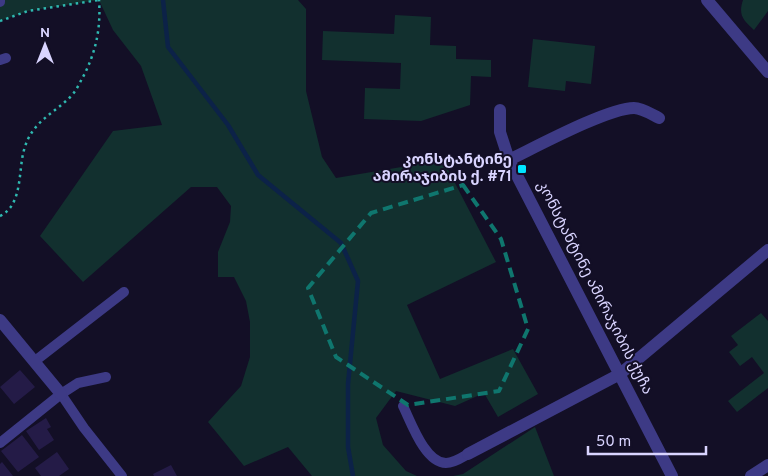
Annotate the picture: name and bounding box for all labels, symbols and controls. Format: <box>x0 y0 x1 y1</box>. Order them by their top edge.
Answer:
north arrow <box>20 20 70 70</box>
text: N <box>40 25 50 42</box>
place label: კონსტანტინე ამირაჯიბის ქ. #71 <box>373 151 512 187</box>
marker: კონსტანტინე ამირაჯიბის ქ. #71 <box>516 163 528 175</box>
street label: კონსტანტინე ამირაჯიბის ქუჩა <box>532 178 656 398</box>
scale bar <box>588 424 706 456</box>
text: 50 m <box>596 433 631 452</box>

